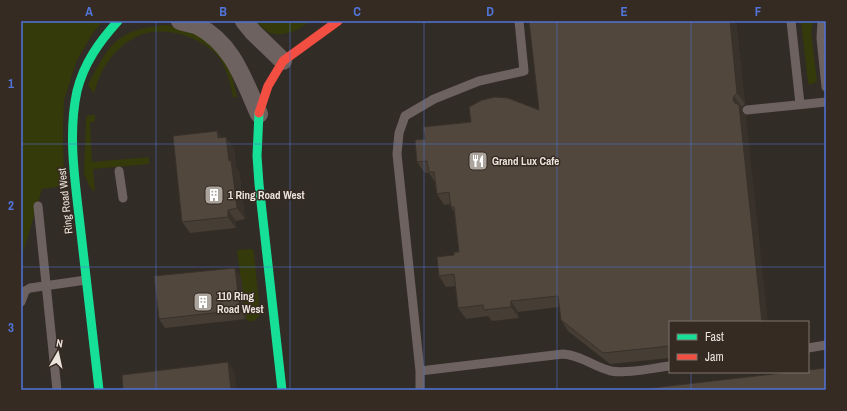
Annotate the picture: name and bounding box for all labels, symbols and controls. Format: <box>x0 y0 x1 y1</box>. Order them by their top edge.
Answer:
text: A <box>85 3 93 20</box>
text: B <box>219 3 227 20</box>
text: C <box>353 3 361 20</box>
text: D <box>486 3 494 20</box>
text: E <box>620 3 628 20</box>
text: F <box>755 3 762 20</box>
text: 1 <box>8 75 14 92</box>
restaurant icon: Grand Lux Cafe <box>467 150 489 172</box>
place label: Grand Lux Cafe <box>492 154 559 168</box>
street label: Ring Road West <box>55 167 75 235</box>
building icon: 1 Ring Road West <box>203 184 225 206</box>
place label: 1 Ring Road West <box>228 188 305 202</box>
text: 2 <box>8 197 14 214</box>
place label: 110 Ring Road West <box>217 289 263 316</box>
building icon: 110 Ring Road West <box>192 291 214 313</box>
text: 3 <box>8 319 14 336</box>
legend <box>669 321 809 373</box>
text: Fast <box>705 329 724 345</box>
north arrow <box>38 333 78 373</box>
text: N <box>55 336 64 351</box>
text: Jam <box>705 349 724 365</box>

